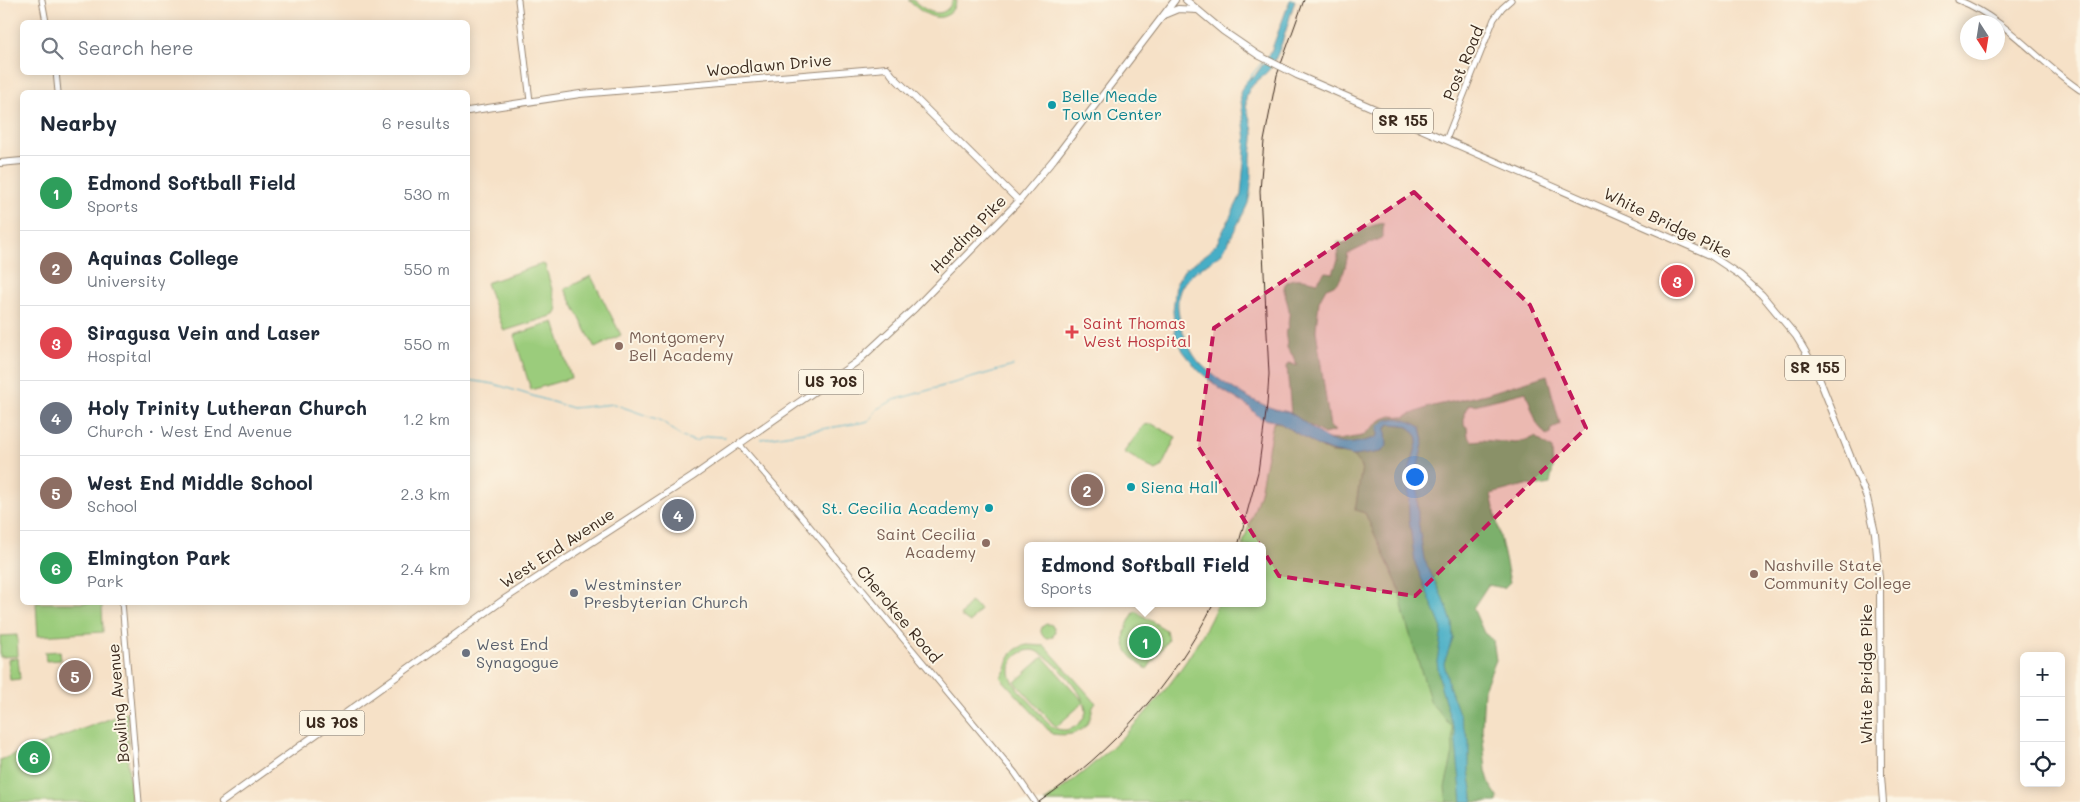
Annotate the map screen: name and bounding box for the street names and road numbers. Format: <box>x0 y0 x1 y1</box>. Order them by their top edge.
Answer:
street label: Post Road <box>1437 22 1488 103</box>
street label: Woodlawn Drive <box>705 49 833 80</box>
road number: SR 155 <box>1373 108 1433 134</box>
street label: White Bridge Pike <box>1601 182 1736 263</box>
street label: Harding Pike <box>925 190 1010 277</box>
road number: SR 155 <box>1785 356 1845 380</box>
road number: US 70S <box>798 370 864 394</box>
street label: West End Avenue <box>495 503 618 592</box>
street label: Cherokee Road <box>852 561 946 667</box>
street label: White Bridge Pike <box>1855 604 1876 744</box>
street label: Bowling Avenue <box>102 643 133 763</box>
road number: US 70S <box>300 710 364 736</box>

